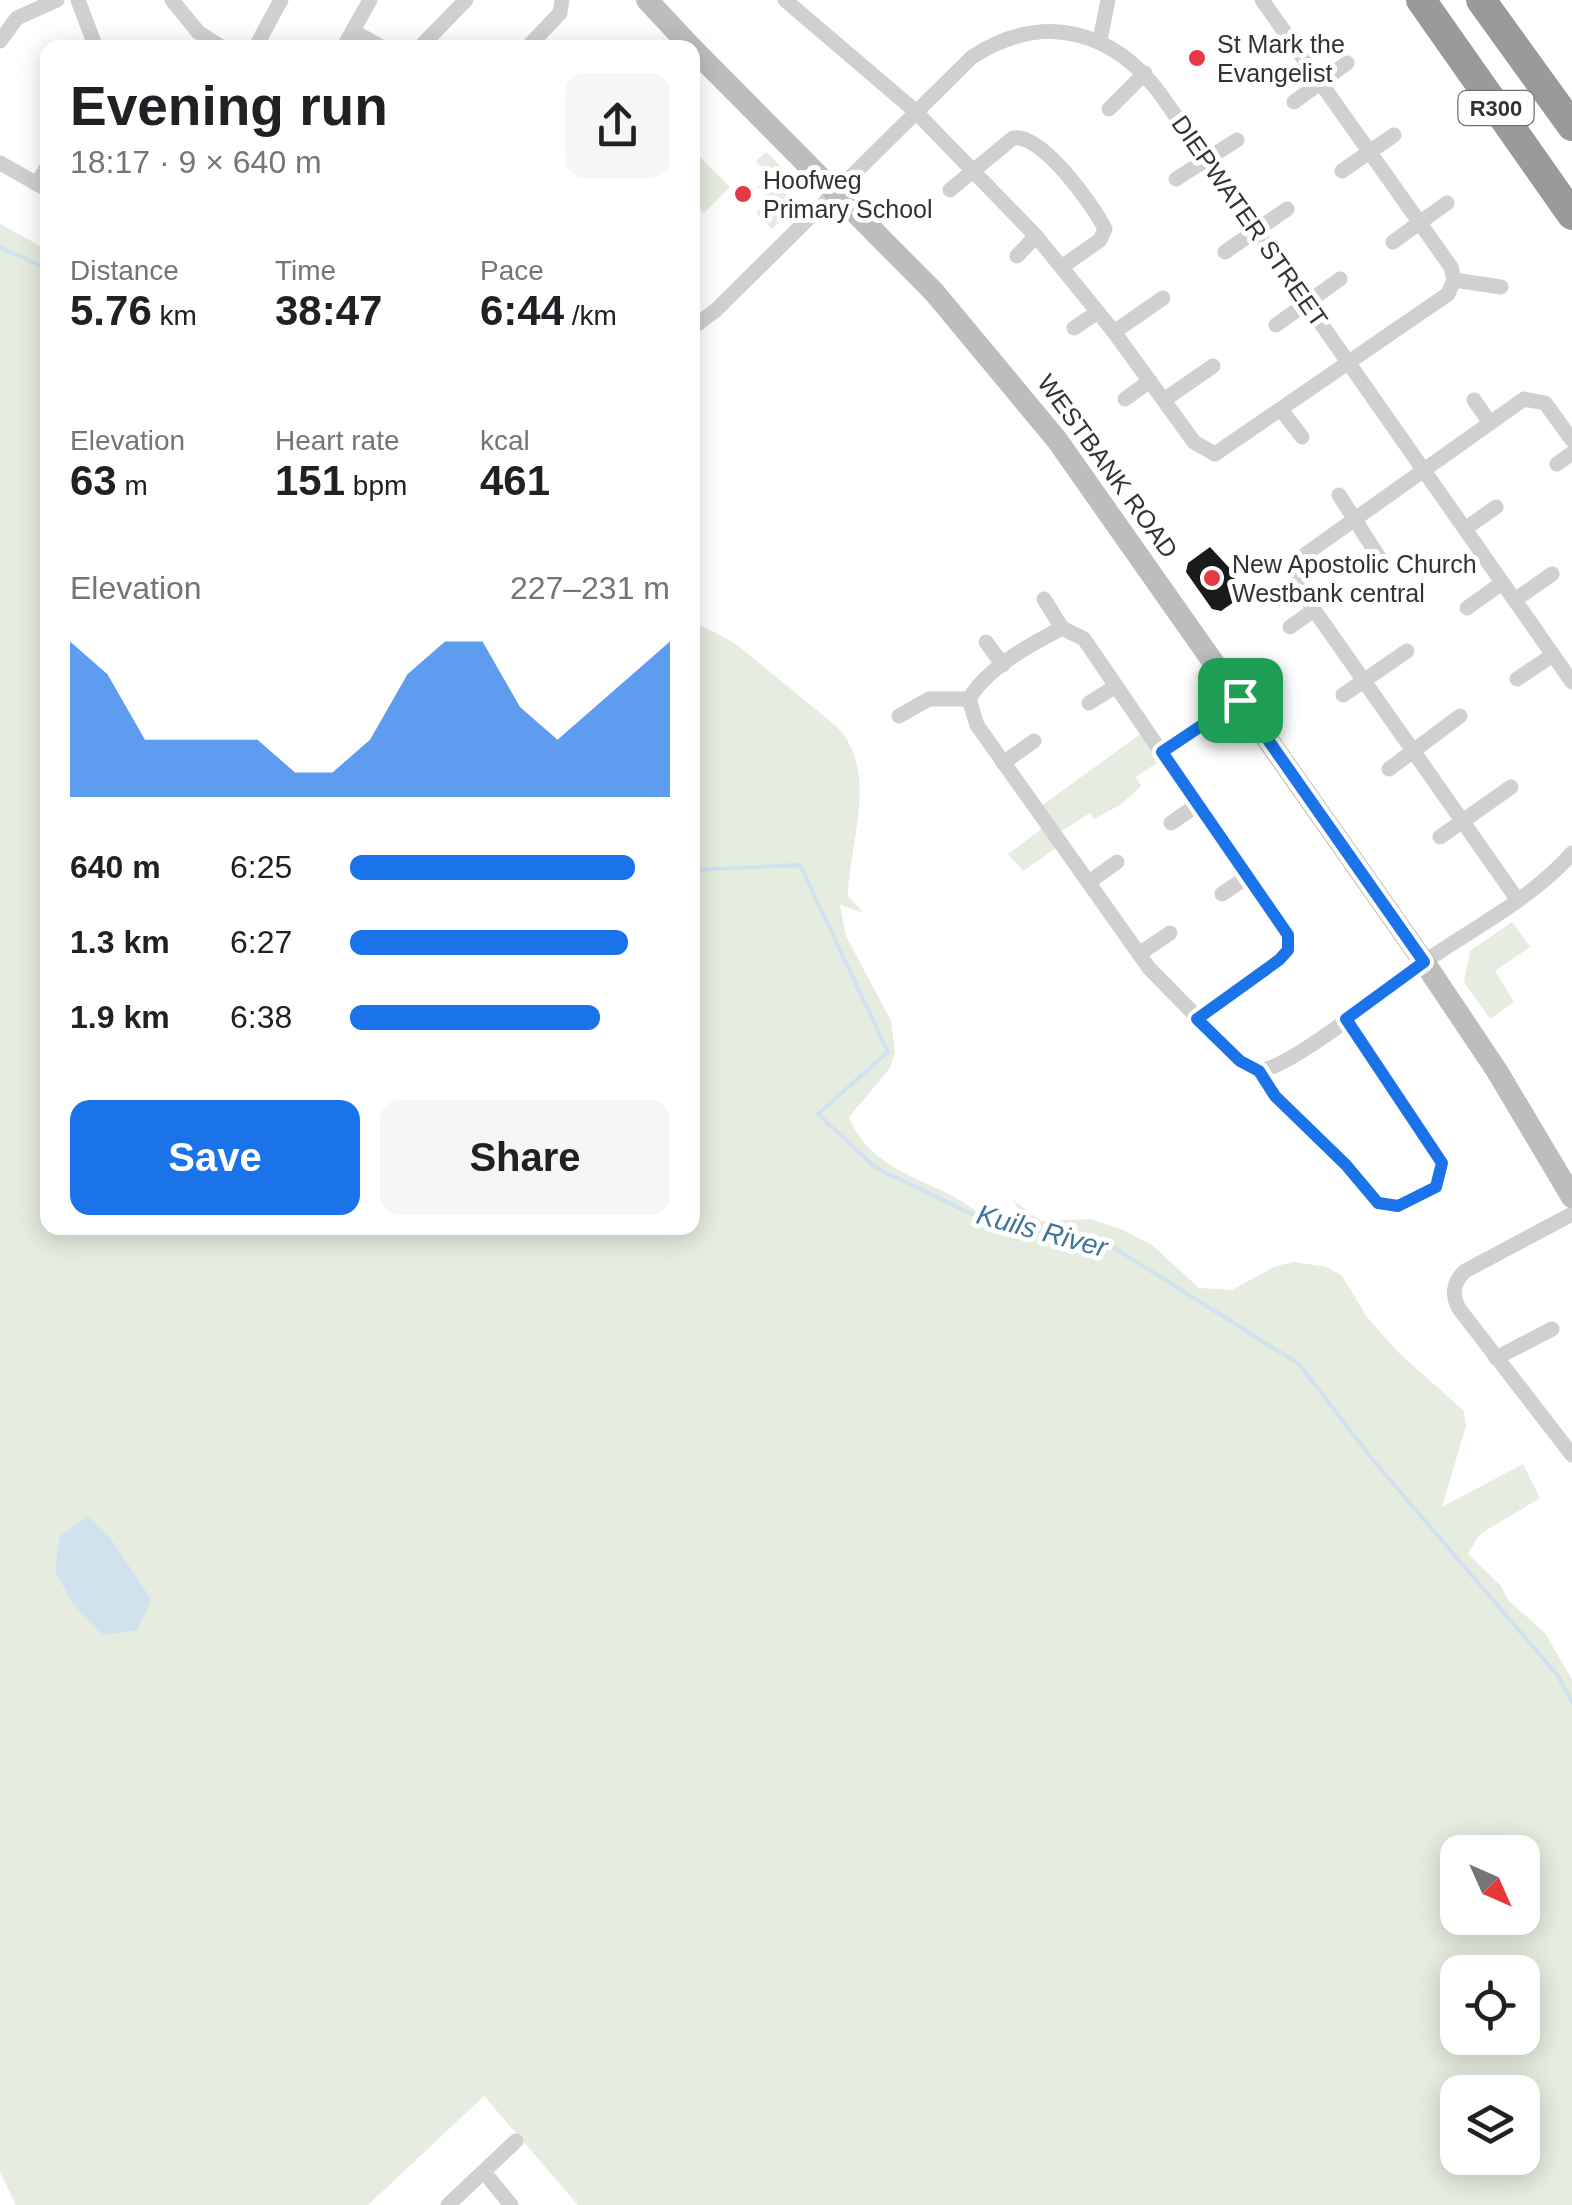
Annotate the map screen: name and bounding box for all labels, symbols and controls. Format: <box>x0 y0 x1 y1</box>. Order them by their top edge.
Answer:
place label: St Mark the Evangelist <box>1217 30 1345 87</box>
marker: St Mark the Evangelist <box>1186 47 1208 69</box>
button: share <box>565 73 670 178</box>
text: Evening run <box>70 75 388 137</box>
road number: R300 <box>1458 91 1534 125</box>
street label: DIEPWATER STREET <box>1166 110 1334 332</box>
text: 18:17 · 9 × 640 m <box>70 144 322 180</box>
place label: Hoofweg Primary School <box>763 166 933 223</box>
marker: Hoofweg Primary School <box>732 183 754 205</box>
text: Distance <box>70 255 179 286</box>
text: Time <box>275 255 336 286</box>
text: Pace <box>480 255 544 286</box>
text: 5.76 <box>70 287 152 334</box>
text: 38:47 <box>275 287 382 334</box>
text: 6:44 <box>480 287 564 334</box>
text: km <box>152 300 197 331</box>
text: /km <box>564 300 617 331</box>
street label: WESTBANK ROAD <box>1032 369 1184 563</box>
text: Elevation <box>70 425 185 456</box>
text: Heart rate <box>275 425 400 456</box>
text: kcal <box>480 425 530 456</box>
text: 63 <box>70 457 117 504</box>
text: 151 <box>275 457 345 504</box>
text: 461 <box>480 457 550 504</box>
text: m <box>117 470 148 501</box>
text: bpm <box>345 470 407 501</box>
place label: New Apostolic Church Westbank central <box>1232 550 1477 607</box>
marker: New Apostolic Church Westbank central <box>1201 567 1223 589</box>
text: Elevation <box>70 570 202 606</box>
text: 227–231 m <box>510 570 670 606</box>
pin <box>1198 658 1283 743</box>
icon: arrive <box>1213 673 1268 728</box>
text: 640 m <box>70 849 161 885</box>
text: 6:25 <box>230 849 292 885</box>
text: 1.3 km <box>70 924 170 960</box>
text: 6:27 <box>230 924 292 960</box>
text: 1.9 km <box>70 999 170 1035</box>
text: 6:38 <box>230 999 292 1035</box>
button: Save <box>70 1100 360 1215</box>
button: Share <box>380 1100 670 1215</box>
water label: Kuils River <box>973 1199 1112 1264</box>
north arrow <box>1440 1835 1540 1935</box>
map controls <box>1440 1835 1540 2175</box>
button: locate <box>1440 1955 1540 2055</box>
button: layers <box>1440 2075 1540 2175</box>

